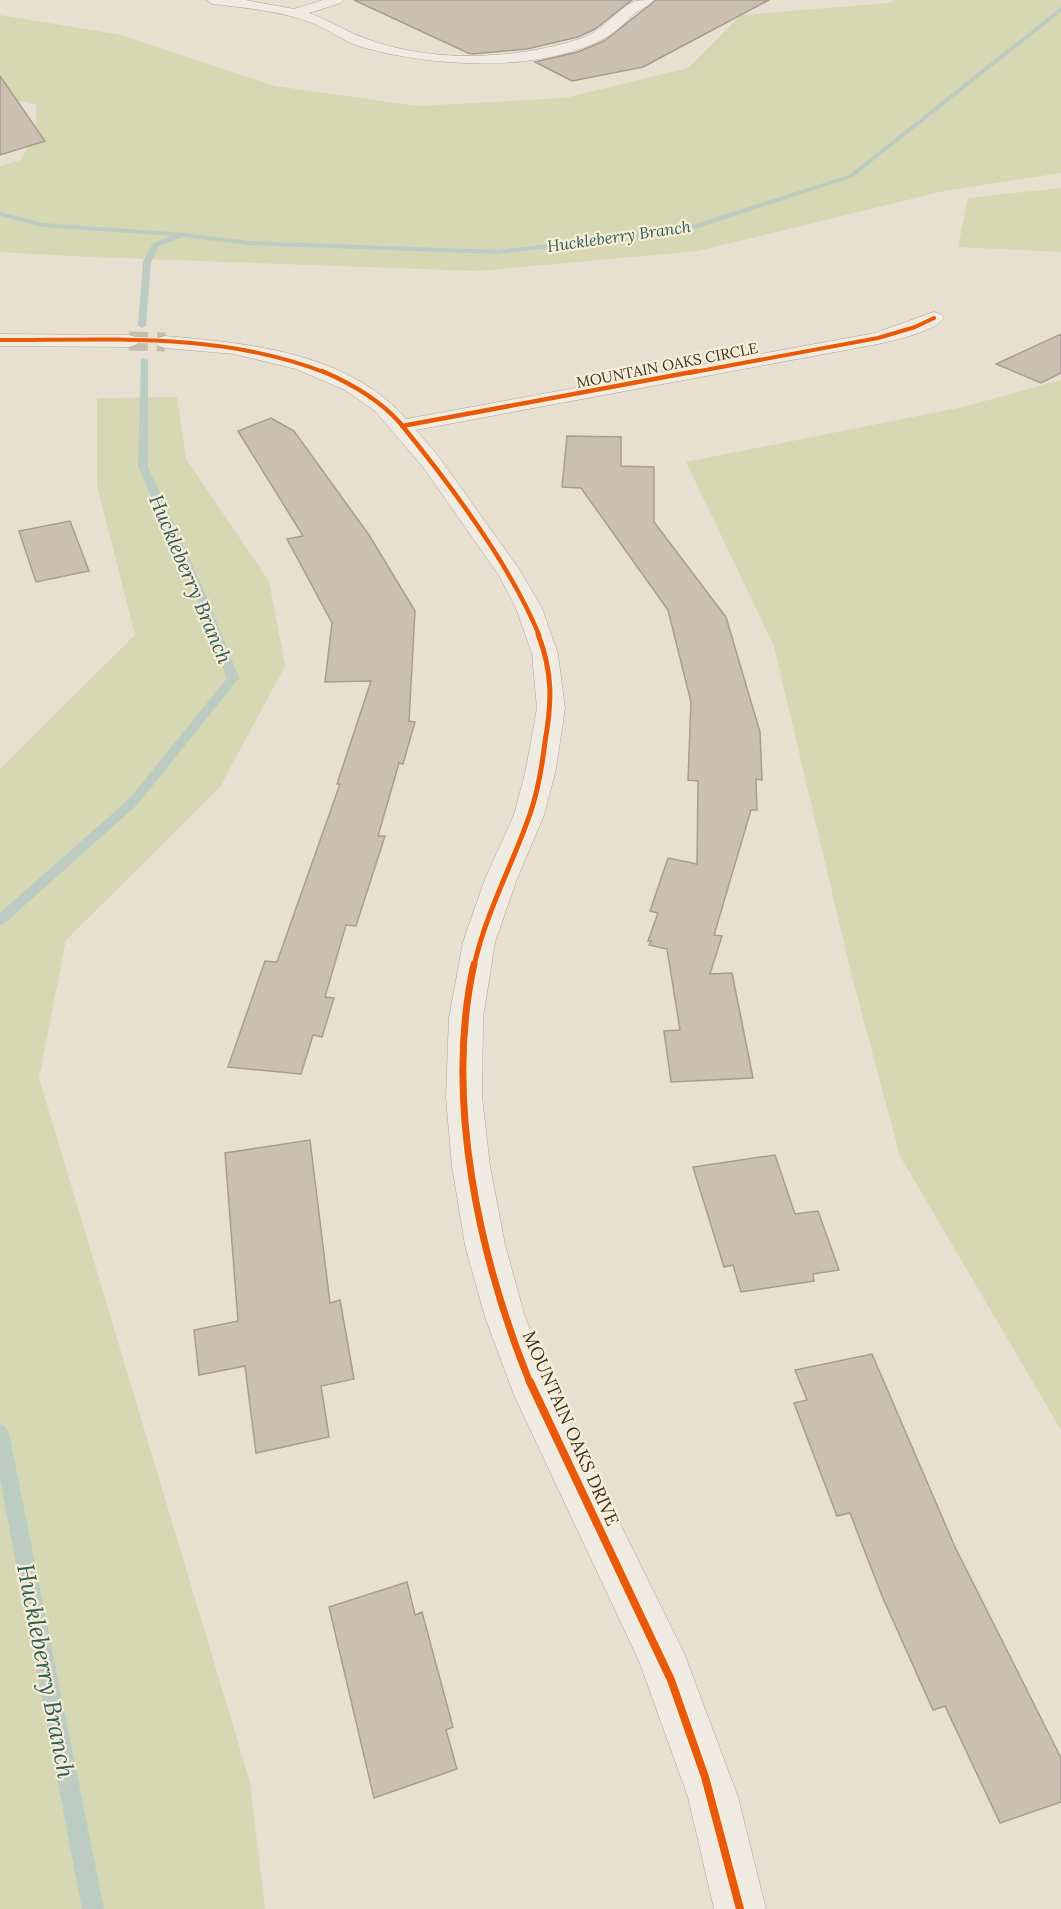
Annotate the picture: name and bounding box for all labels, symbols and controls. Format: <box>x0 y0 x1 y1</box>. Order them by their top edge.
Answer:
water label: Huckleberry Branch <box>546 216 692 256</box>
street label: MOUNTAIN OAKS CIRCLE <box>575 338 759 392</box>
water label: Huckleberry Branch <box>144 491 238 668</box>
street label: MOUNTAIN OAKS DRIVE <box>518 1327 624 1529</box>
water label: Huckleberry Branch <box>10 1561 82 1781</box>

